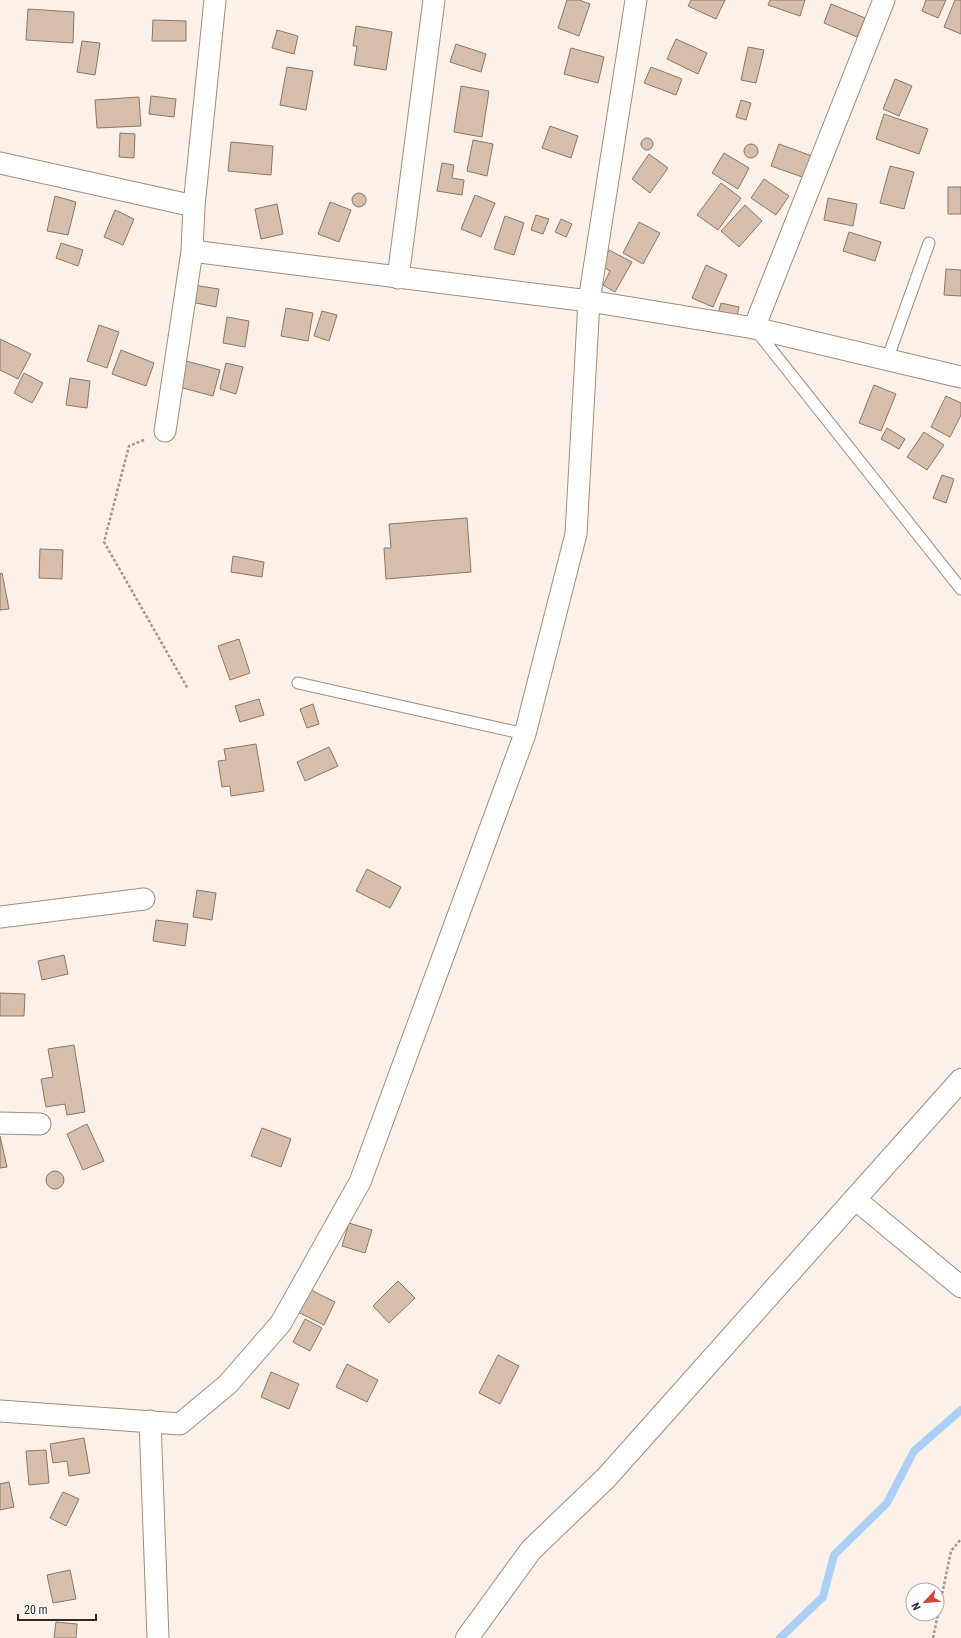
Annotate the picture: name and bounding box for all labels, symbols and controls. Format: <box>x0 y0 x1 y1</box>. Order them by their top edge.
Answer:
north arrow <box>905 1582 945 1622</box>
scale bar <box>18 1596 96 1622</box>
text: N <box>909 1600 924 1612</box>
text: 20 m <box>24 1603 48 1617</box>

